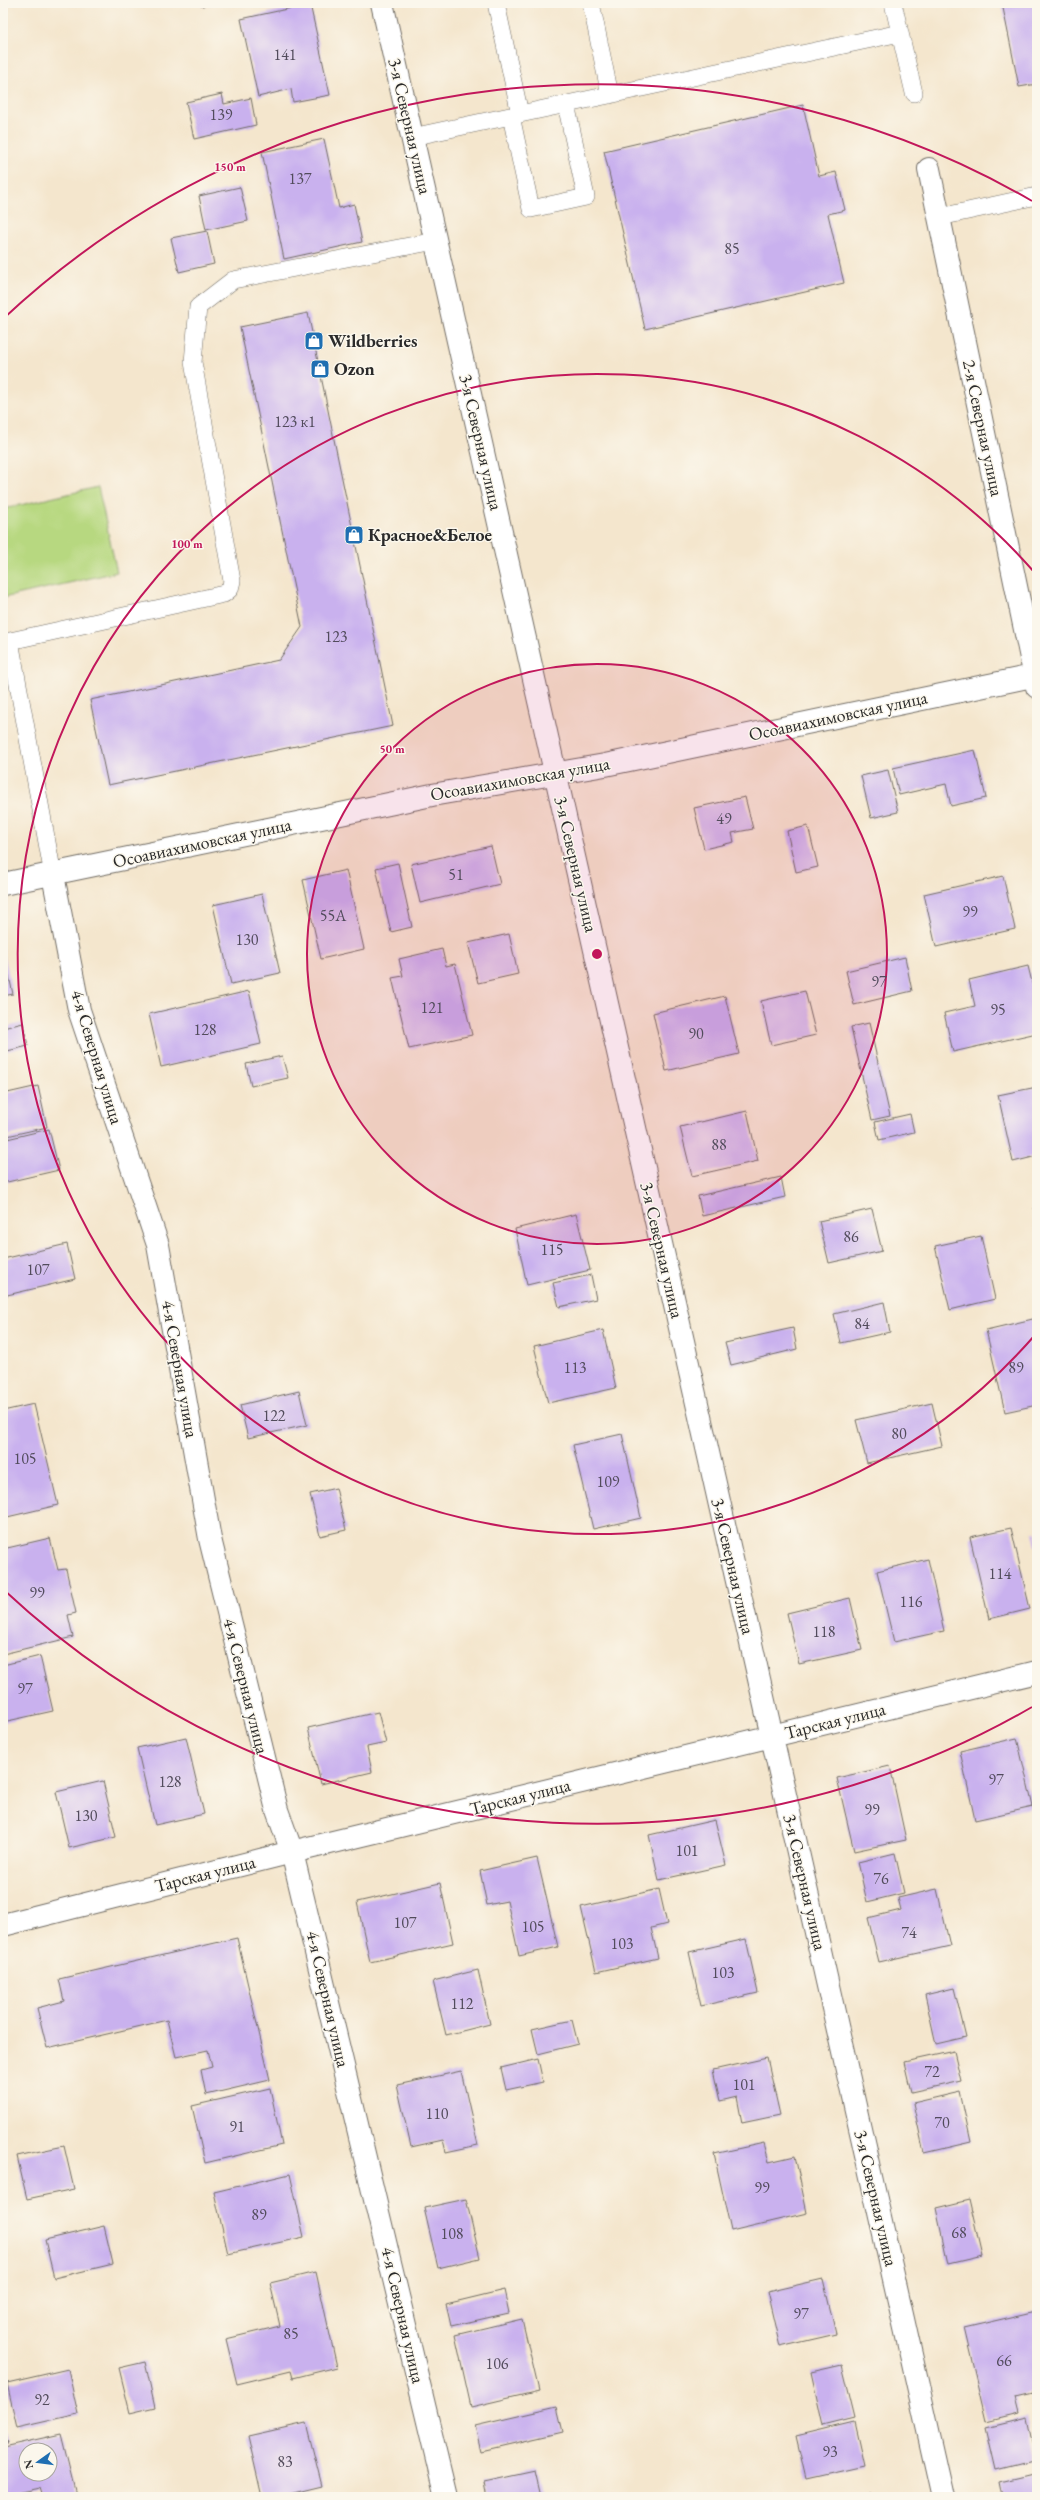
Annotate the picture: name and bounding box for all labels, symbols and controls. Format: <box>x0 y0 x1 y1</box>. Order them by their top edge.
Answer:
house number: 141 <box>273 44 297 65</box>
street label: 3-я Северная улица <box>384 55 438 197</box>
house number: 139 <box>209 104 233 125</box>
text: 150 m <box>214 159 246 175</box>
house number: 137 <box>288 168 312 189</box>
house number: 85 <box>724 238 740 259</box>
place label: Wildberries <box>328 329 417 352</box>
shop icon: Wildberries <box>303 330 325 352</box>
place label: Ozon <box>334 357 375 380</box>
street label: 2-я Северная улица <box>958 357 1009 499</box>
shop icon: Ozon <box>309 358 331 380</box>
street label: 3-я Северная улица <box>455 371 509 513</box>
house number: 123 к1 <box>274 411 316 432</box>
place label: Красное&Белое <box>368 523 493 546</box>
shop icon: Красное&Белое <box>343 524 365 546</box>
text: 100 m <box>171 536 203 552</box>
house number: 123 <box>324 626 348 647</box>
street label: Осоавиахимовская улица <box>746 685 930 746</box>
text: 50 m <box>379 741 405 757</box>
street label: Осоавиахимовская улица <box>428 751 612 806</box>
street label: 3-я Северная улица <box>550 793 604 935</box>
house number: 49 <box>716 808 732 829</box>
street label: Осоавиахимовская улица <box>110 812 294 873</box>
house number: 51 <box>448 864 464 885</box>
house number: 99 <box>962 901 978 922</box>
house number: 55А <box>320 905 347 926</box>
house number: 130 <box>235 929 259 950</box>
centre of rings <box>590 947 604 961</box>
house number: 97 <box>871 971 887 992</box>
street label: 4-я Северная улица <box>66 987 129 1128</box>
house number: 121 <box>420 997 444 1018</box>
house number: 95 <box>990 999 1006 1020</box>
house number: 128 <box>193 1019 217 1040</box>
house number: 90 <box>688 1023 704 1044</box>
house number: 88 <box>711 1134 727 1155</box>
street label: 3-я Северная улица <box>636 1179 690 1321</box>
house number: 86 <box>843 1226 859 1247</box>
house number: 115 <box>540 1239 564 1260</box>
house number: 107 <box>26 1259 50 1280</box>
street label: 4-я Северная улица <box>157 1298 204 1440</box>
house number: 84 <box>854 1313 870 1334</box>
house number: 113 <box>563 1357 587 1378</box>
house number: 89 <box>1008 1357 1024 1378</box>
house number: 122 <box>262 1405 286 1426</box>
house number: 80 <box>891 1423 907 1444</box>
house number: 105 <box>13 1448 37 1469</box>
house number: 109 <box>596 1471 620 1492</box>
street label: 3-я Северная улица <box>707 1495 761 1637</box>
house number: 114 <box>988 1563 1012 1584</box>
house number: 99 <box>29 1582 45 1603</box>
house number: 116 <box>899 1591 923 1612</box>
street label: 4-я Северная улица <box>218 1616 275 1757</box>
house number: 118 <box>812 1621 836 1642</box>
house number: 97 <box>17 1678 33 1699</box>
street label: Тарская улица <box>782 1697 888 1744</box>
house number: 97 <box>988 1769 1004 1790</box>
house number: 128 <box>158 1771 182 1792</box>
street label: Тарская улица <box>467 1773 573 1820</box>
house number: 99 <box>864 1799 880 1820</box>
house number: 130 <box>74 1805 98 1826</box>
street label: 3-я Северная улица <box>779 1811 833 1953</box>
house number: 101 <box>675 1840 699 1861</box>
street label: Тарская улица <box>152 1850 258 1897</box>
house number: 76 <box>873 1868 889 1889</box>
house number: 107 <box>393 1912 417 1933</box>
house number: 105 <box>521 1916 545 1937</box>
house number: 74 <box>901 1922 917 1943</box>
street label: 4-я Северная улица <box>302 1928 356 2070</box>
house number: 103 <box>610 1933 634 1954</box>
house number: 103 <box>711 1962 735 1983</box>
house number: 112 <box>450 1993 474 2014</box>
house number: 72 <box>924 2061 940 2082</box>
house number: 101 <box>732 2074 756 2095</box>
house number: 110 <box>425 2103 449 2124</box>
house number: 70 <box>934 2112 950 2133</box>
house number: 91 <box>229 2116 245 2137</box>
street label: 3-я Северная улица <box>850 2127 904 2269</box>
house number: 99 <box>754 2177 770 2198</box>
house number: 89 <box>251 2204 267 2225</box>
house number: 68 <box>951 2222 967 2243</box>
house number: 108 <box>440 2223 464 2244</box>
street label: 4-я Северная улица <box>377 2244 431 2386</box>
house number: 97 <box>793 2303 809 2324</box>
house number: 85 <box>283 2323 299 2344</box>
house number: 66 <box>996 2350 1012 2371</box>
house number: 106 <box>485 2353 509 2374</box>
house number: 92 <box>34 2389 50 2410</box>
house number: 93 <box>822 2441 838 2462</box>
north arrow <box>18 2442 58 2482</box>
house number: 83 <box>277 2451 293 2472</box>
text: N <box>20 2458 36 2470</box>

